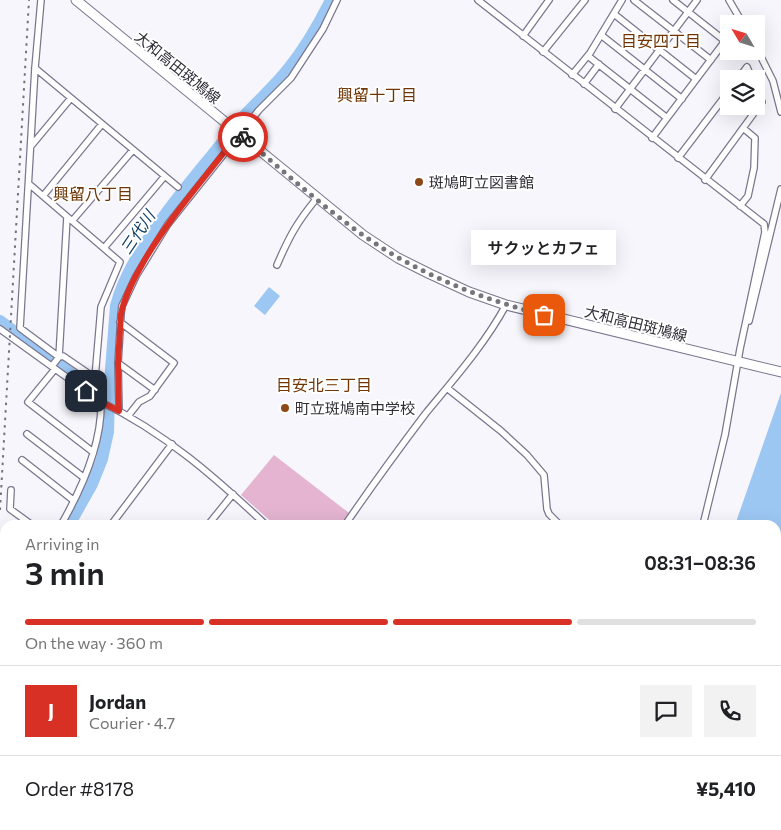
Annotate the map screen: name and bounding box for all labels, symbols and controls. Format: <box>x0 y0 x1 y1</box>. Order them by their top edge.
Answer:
north arrow <box>720 15 765 60</box>
map controls <box>720 15 765 115</box>
street label: 大和高田斑鳩線 <box>132 27 224 107</box>
district label: 目安四丁目 <box>621 31 701 50</box>
button: layers <box>720 70 765 115</box>
district label: 興留十丁目 <box>337 85 417 104</box>
courier <box>218 112 268 162</box>
icon: bike <box>229 123 257 151</box>
place label: 斑鳩町立図書館 <box>429 173 534 191</box>
marker: 斑鳩町立図書館 <box>413 176 425 188</box>
district label: 興留八丁目 <box>53 184 133 203</box>
water label: 三代川 <box>116 205 159 257</box>
callout: サクッとカフェ <box>472 230 616 265</box>
text: サクッとカフェ <box>487 238 600 257</box>
pin <box>523 294 565 336</box>
icon: bag <box>530 301 558 329</box>
street label: 大和高田斑鳩線 <box>583 302 689 344</box>
pin <box>65 370 107 412</box>
district label: 目安北三丁目 <box>276 375 372 394</box>
icon: home <box>72 377 100 405</box>
place label: 町立斑鳩南中学校 <box>295 399 415 417</box>
marker: 町立斑鳩南中学校 <box>279 402 291 414</box>
text: Arriving in <box>25 534 99 553</box>
text: 08:31–08:36 <box>644 551 756 574</box>
text: 3 min <box>25 552 105 592</box>
text: On the way · 360 m <box>25 633 163 652</box>
button: chat <box>640 685 692 737</box>
button: phone <box>704 685 756 737</box>
text: Jordan <box>89 690 146 713</box>
text: J <box>48 699 54 722</box>
text: Courier · 4.7 <box>89 713 175 732</box>
text: Order #8178 <box>25 777 134 800</box>
text: ¥5,410 <box>696 777 756 800</box>

